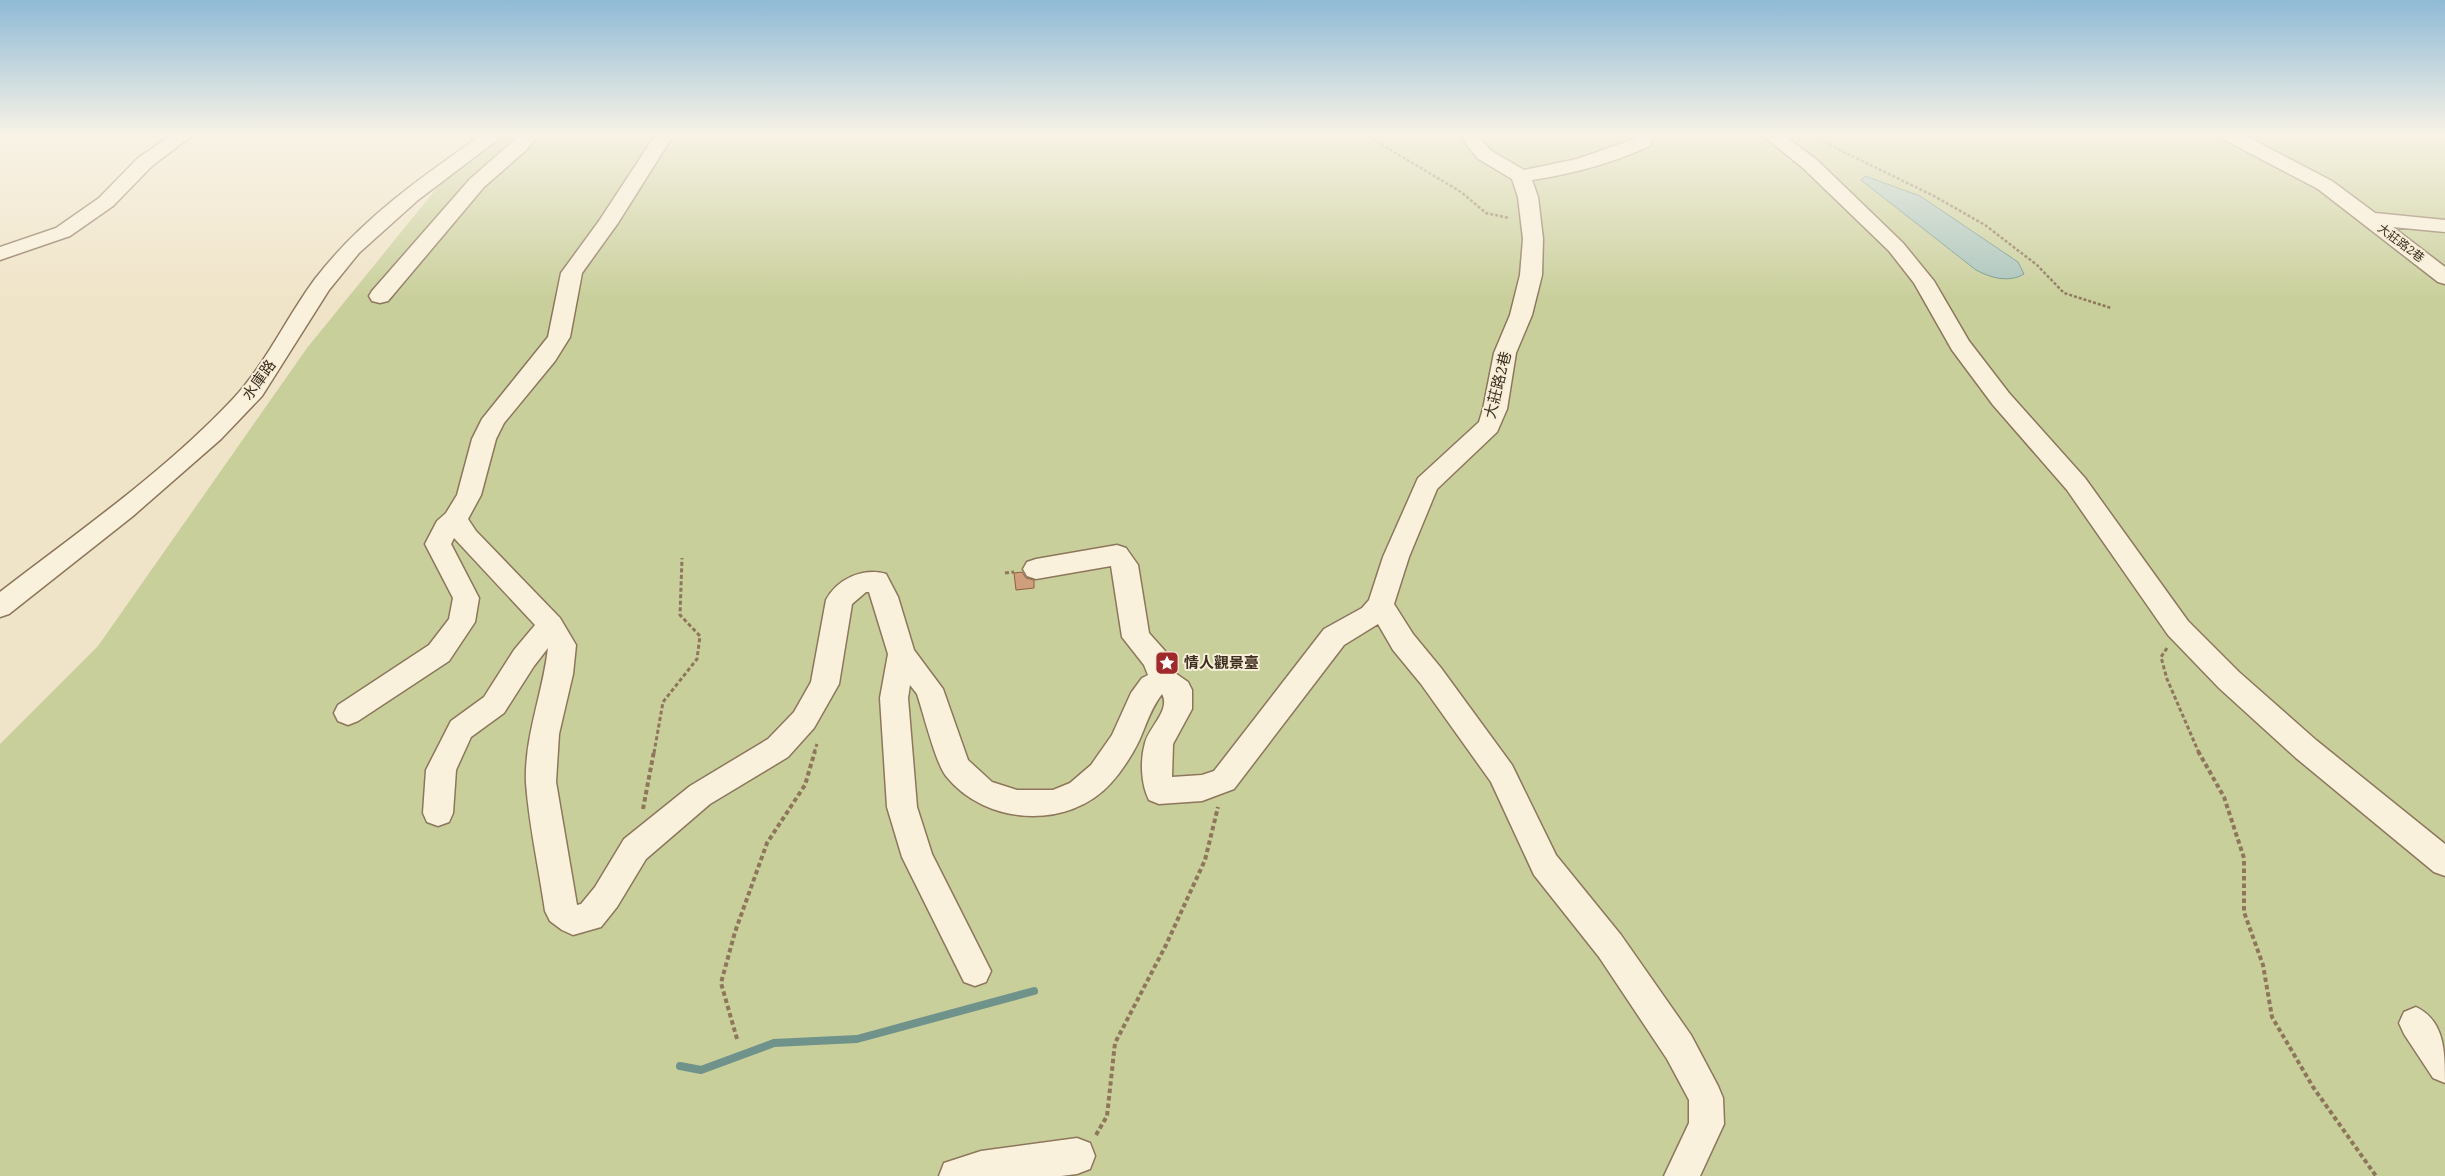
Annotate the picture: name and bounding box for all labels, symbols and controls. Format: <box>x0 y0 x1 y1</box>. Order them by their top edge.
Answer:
street label: 大莊路2巷 <box>2374 219 2428 266</box>
street label: 大莊路2巷 <box>1479 349 1515 420</box>
street label: 水庫路 <box>237 355 280 403</box>
place icon: 情人觀景臺 <box>1154 650 1180 676</box>
place label: 情人觀景臺 <box>1184 652 1259 672</box>

